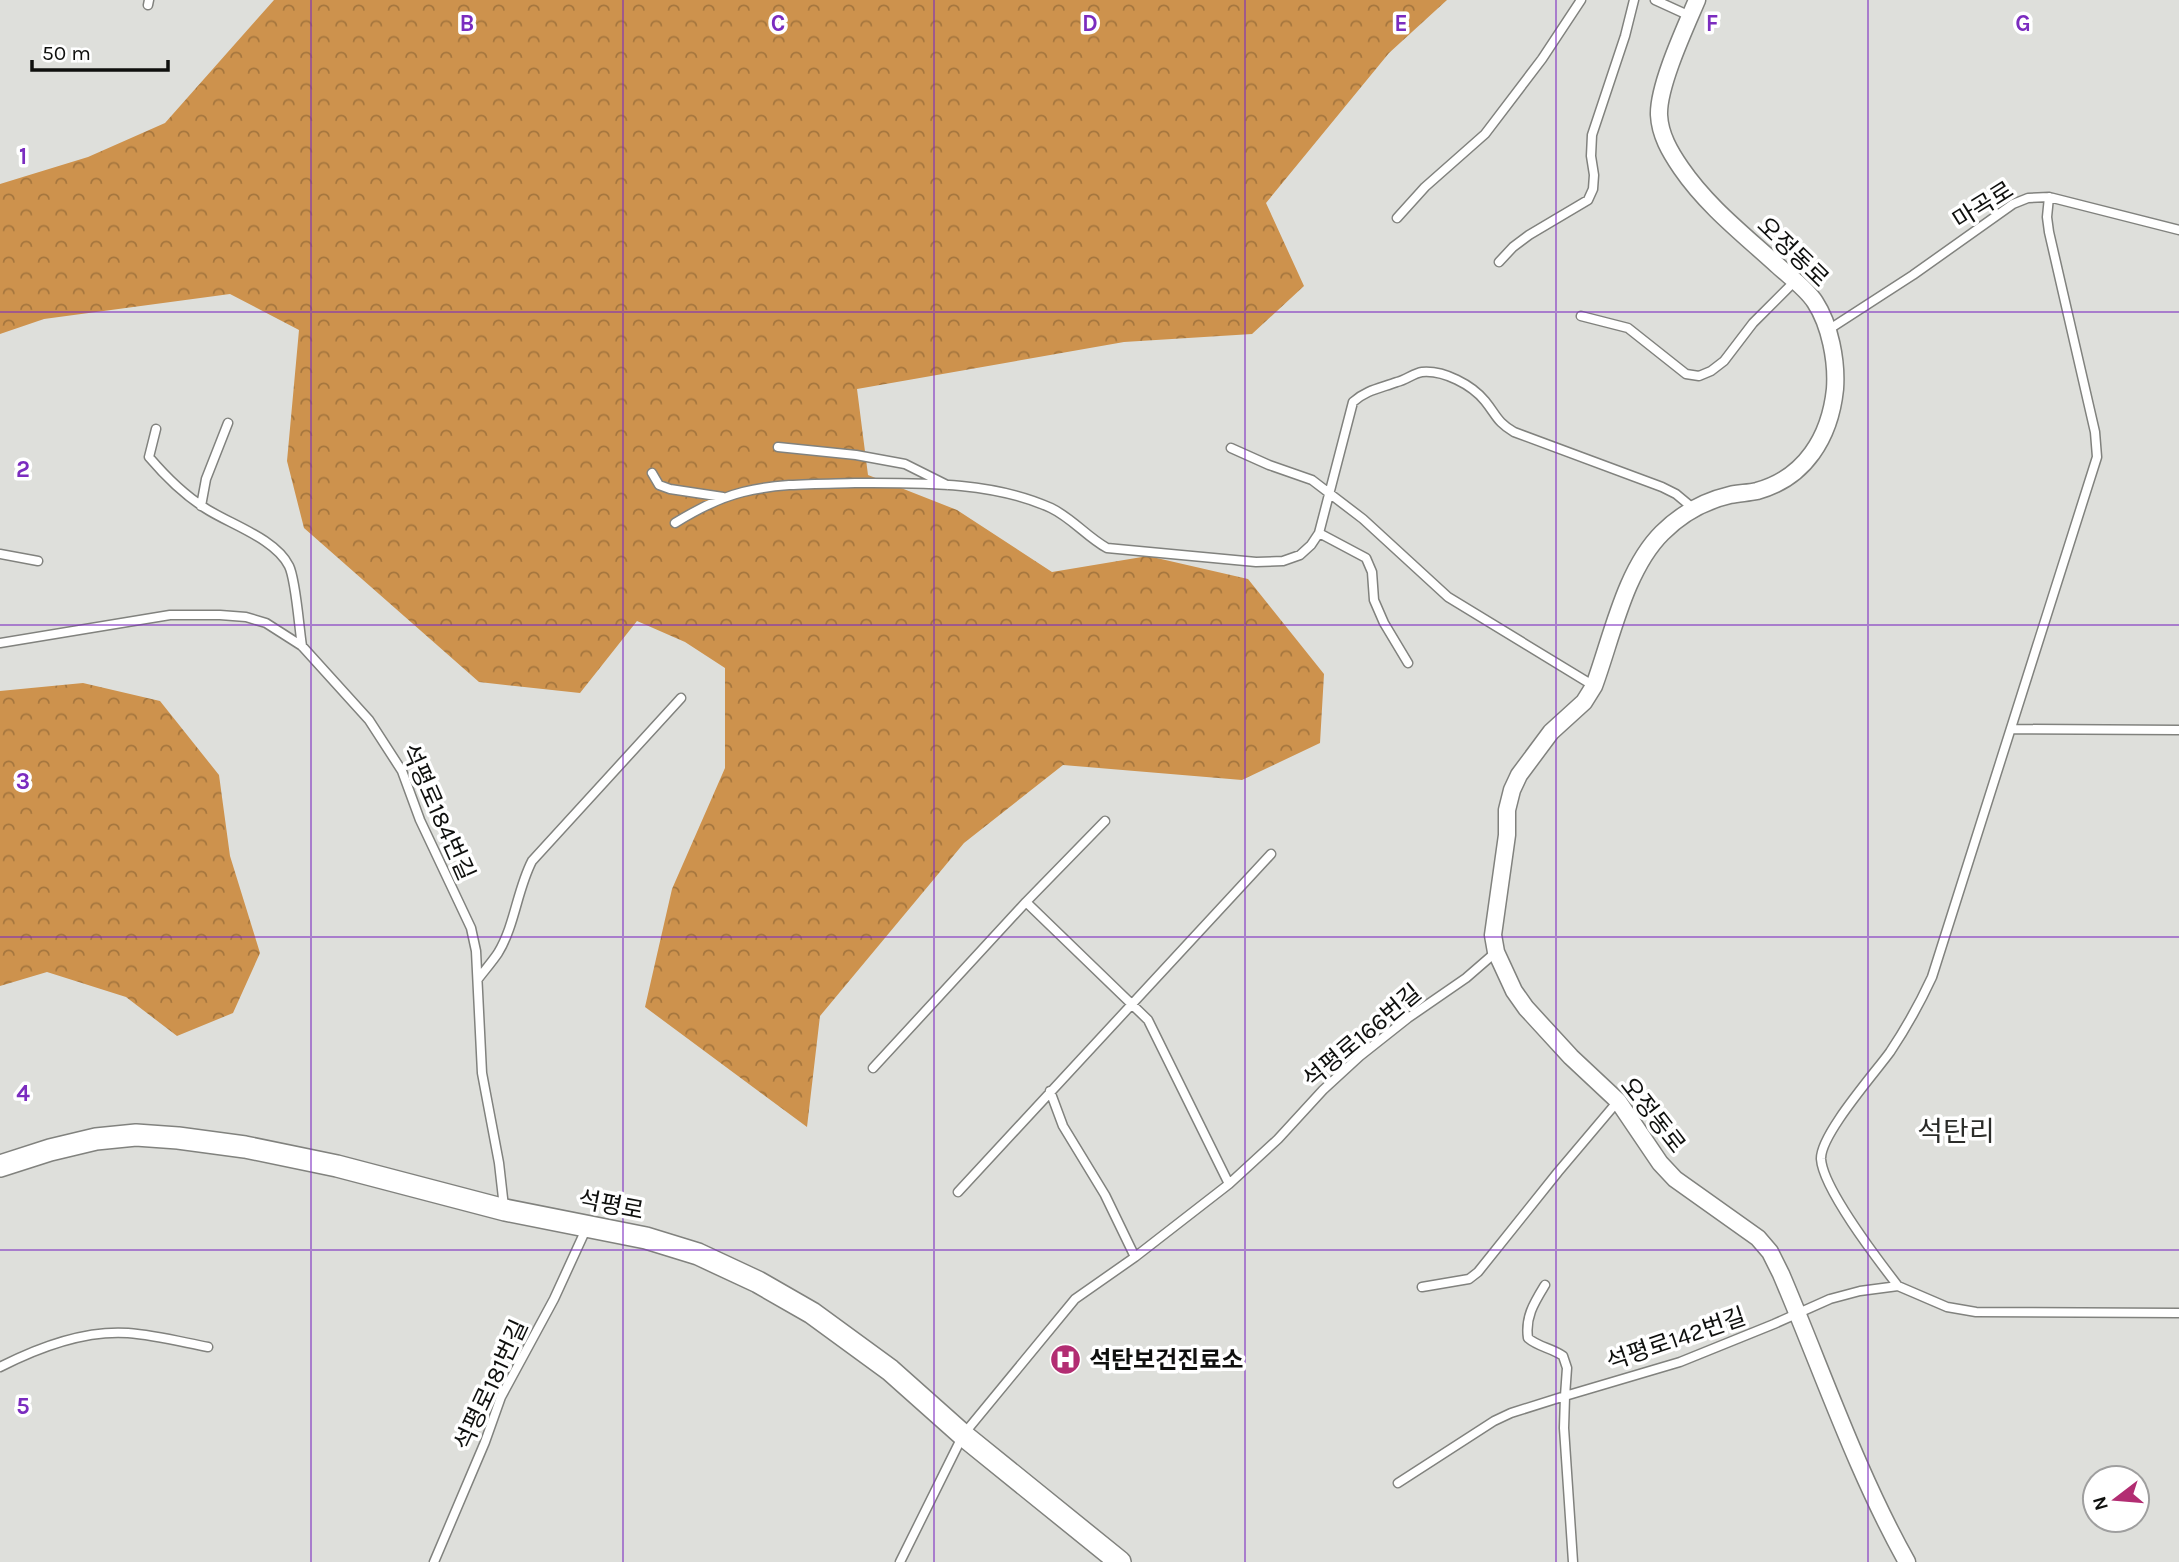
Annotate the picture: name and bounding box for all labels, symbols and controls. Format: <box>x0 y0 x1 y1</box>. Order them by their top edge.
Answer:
text: B <box>460 10 474 37</box>
text: C <box>771 10 785 37</box>
text: D <box>1082 10 1098 37</box>
text: E <box>1394 10 1408 37</box>
text: F <box>1706 10 1718 37</box>
text: G <box>2015 10 2031 37</box>
scale bar <box>32 28 168 72</box>
text: 50 m <box>42 41 91 65</box>
text: 1 <box>19 143 27 170</box>
street label: 마곡로 <box>1947 176 2019 234</box>
street label: 오정동로 <box>1752 211 1834 293</box>
text: 2 <box>16 456 30 483</box>
street label: 석평로184번길 <box>395 739 481 885</box>
text: 3 <box>16 768 30 795</box>
street label: 석평로166번길 <box>1297 978 1427 1094</box>
street label: 오정동로 <box>1615 1072 1691 1158</box>
text: 4 <box>16 1080 30 1107</box>
district label: 석탄리 <box>1917 1115 1995 1148</box>
street label: 석평로 <box>576 1185 646 1225</box>
street label: 석평로142번길 <box>1603 1302 1749 1376</box>
street label: 석평로181번길 <box>449 1315 533 1455</box>
hospital icon: 석탄보건진료소 <box>1049 1343 1083 1377</box>
place label: 석탄보건진료소 <box>1089 1346 1244 1374</box>
text: 5 <box>16 1393 30 1420</box>
north arrow <box>2081 1464 2151 1534</box>
text: N <box>2088 1494 2113 1513</box>

